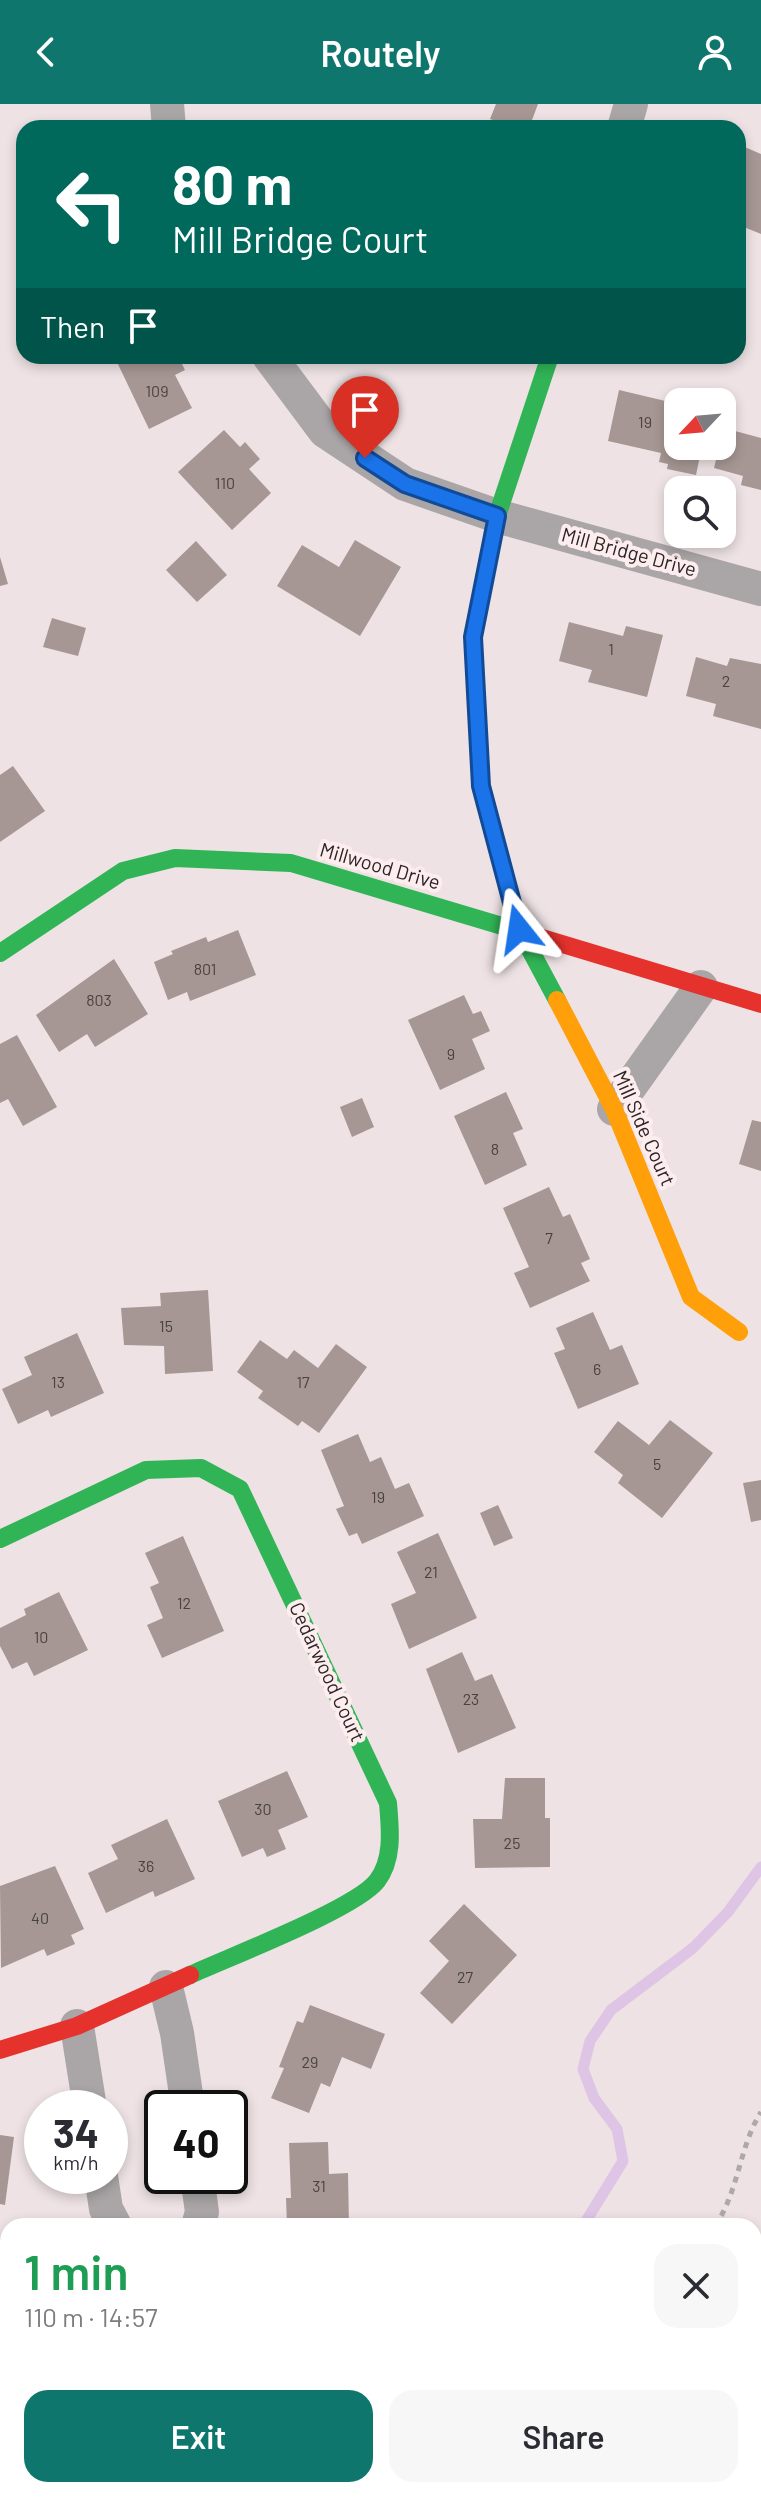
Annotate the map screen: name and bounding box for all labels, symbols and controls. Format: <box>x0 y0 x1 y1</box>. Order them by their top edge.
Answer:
icon: back <box>24 30 68 74</box>
icon: person <box>693 30 737 74</box>
text: Routely <box>320 31 441 74</box>
text: 80 m <box>172 149 292 216</box>
icon: left <box>40 152 144 256</box>
text: Mill Bridge Court <box>172 217 428 260</box>
icon: arrive <box>121 304 165 348</box>
text: Then <box>40 308 105 344</box>
pin <box>331 376 399 458</box>
house number: 109 <box>146 381 168 400</box>
icon: arrive <box>343 388 387 432</box>
north arrow <box>664 388 736 460</box>
map controls <box>664 388 736 548</box>
house number: 19 <box>638 412 652 431</box>
house number: 110 <box>215 473 235 492</box>
button: search <box>664 476 736 548</box>
street label: Mill Bridge Drive <box>559 522 699 581</box>
house number: 1 <box>608 639 614 658</box>
house number: 2 <box>722 671 730 690</box>
street label: Millwood Drive <box>317 836 443 894</box>
position arrow <box>477 887 561 971</box>
house number: 801 <box>194 959 216 978</box>
house number: 803 <box>86 990 112 1009</box>
house number: 9 <box>447 1044 455 1063</box>
street label: Mill Side Court <box>609 1066 681 1189</box>
house number: 8 <box>491 1139 499 1158</box>
house number: 7 <box>545 1228 553 1247</box>
house number: 15 <box>159 1316 173 1335</box>
house number: 6 <box>593 1359 601 1378</box>
house number: 13 <box>51 1372 65 1391</box>
house number: 17 <box>296 1372 310 1391</box>
house number: 5 <box>653 1454 661 1473</box>
house number: 19 <box>371 1487 385 1506</box>
house number: 21 <box>424 1562 438 1581</box>
house number: 12 <box>177 1593 191 1612</box>
street label: Cedarwood Court <box>285 1598 371 1745</box>
house number: 10 <box>34 1627 48 1646</box>
house number: 23 <box>463 1689 479 1708</box>
house number: 30 <box>254 1799 272 1818</box>
house number: 25 <box>504 1833 520 1852</box>
house number: 36 <box>138 1856 154 1875</box>
house number: 40 <box>31 1908 49 1927</box>
house number: 27 <box>457 1967 473 1986</box>
house number: 29 <box>302 2052 318 2071</box>
speed limit sign: 40 <box>144 2090 248 2194</box>
text: 34 <box>53 2108 99 2156</box>
text: km/h <box>53 2150 99 2174</box>
house number: 31 <box>312 2176 326 2195</box>
text: 1 min <box>24 2242 129 2300</box>
button: close <box>654 2244 738 2328</box>
text: 110 m · 14:57 <box>24 2301 157 2332</box>
button: Exit <box>24 2390 373 2482</box>
button: Share <box>389 2390 738 2482</box>

